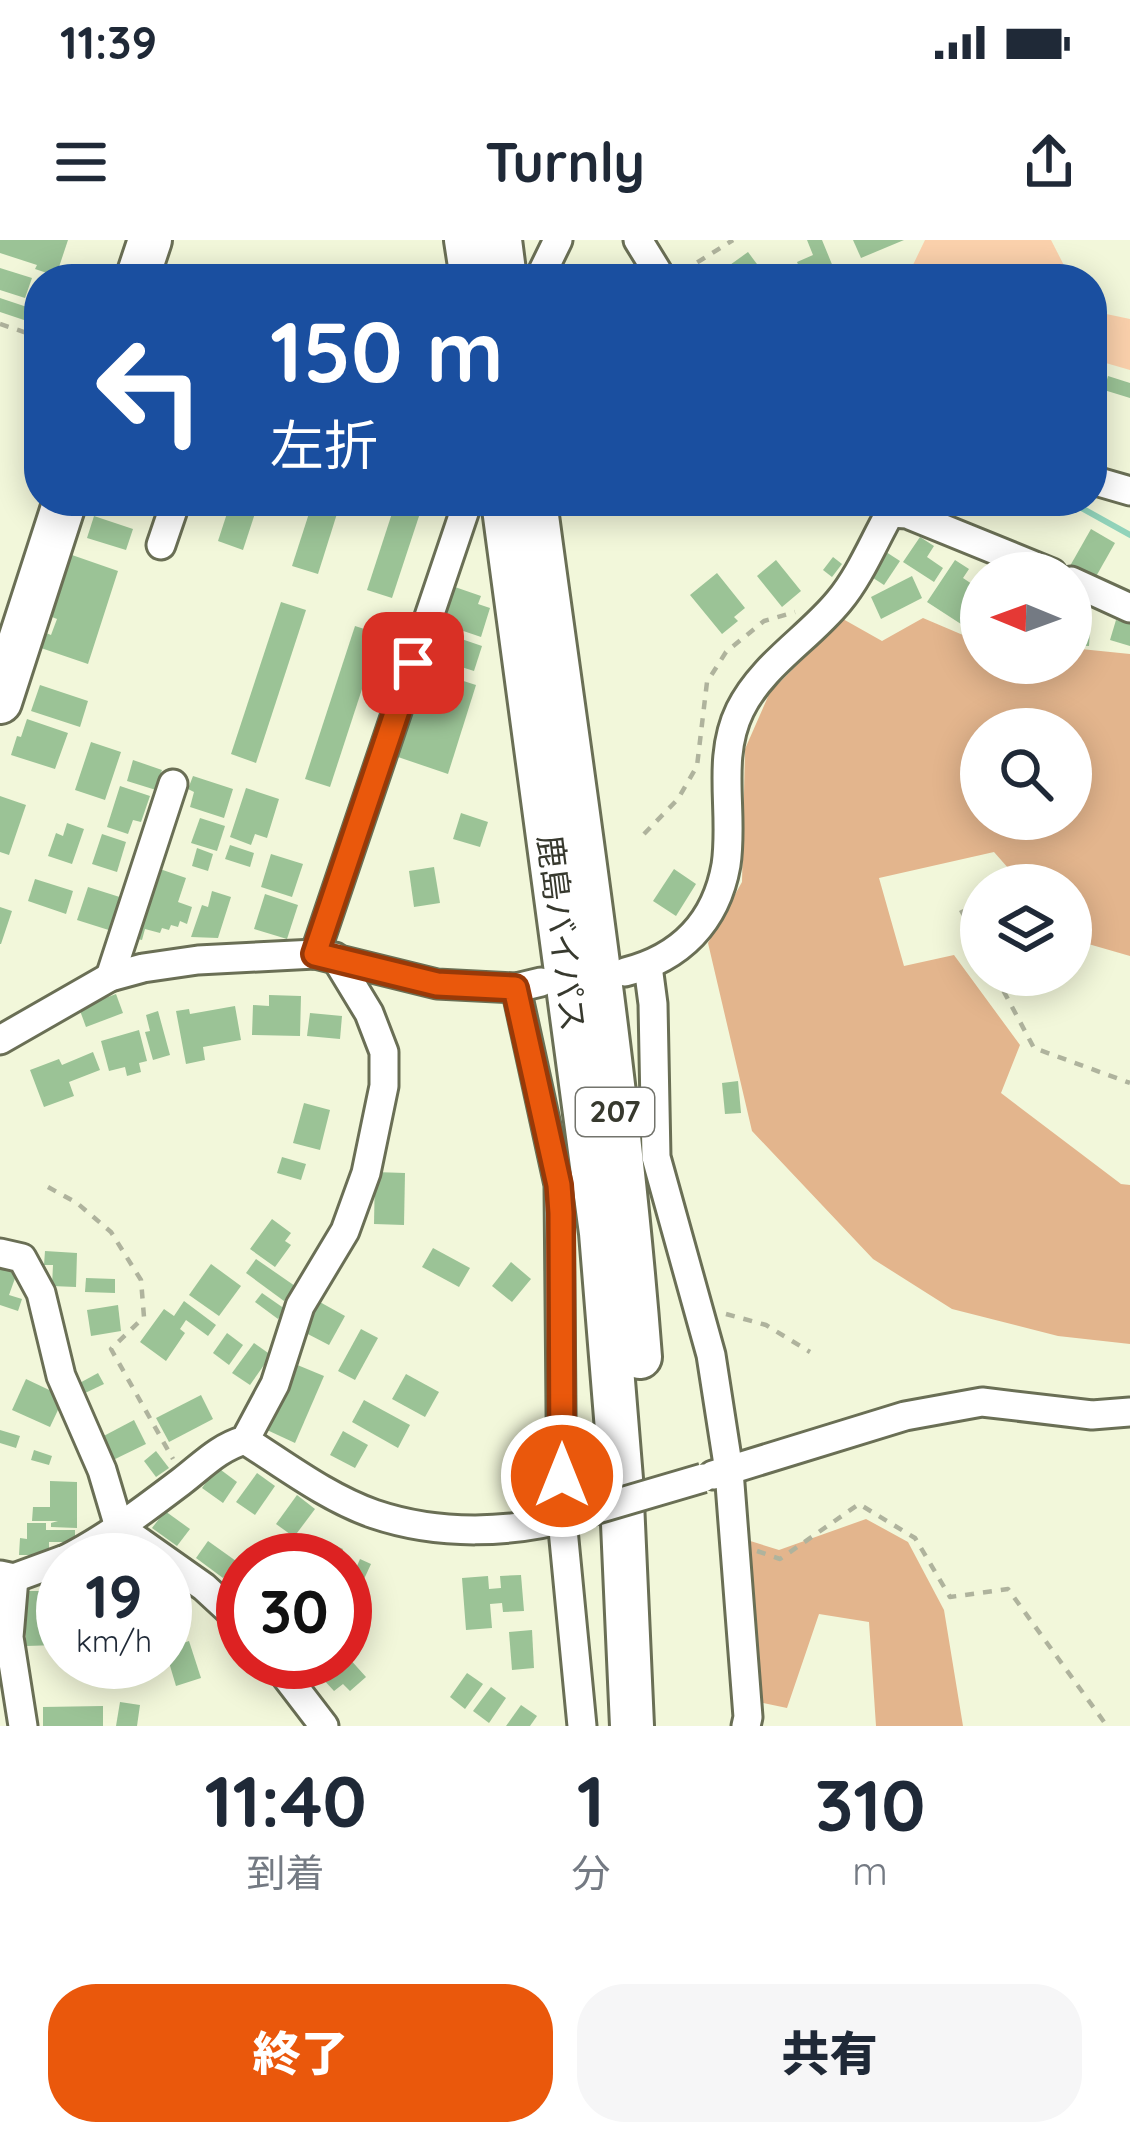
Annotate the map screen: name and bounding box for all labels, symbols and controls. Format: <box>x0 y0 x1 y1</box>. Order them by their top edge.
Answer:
text: 11:39 <box>60 14 157 70</box>
text: Turnly <box>485 128 645 196</box>
icon: menu <box>48 129 114 195</box>
icon: share <box>1016 129 1082 195</box>
text: 150 m <box>270 298 504 403</box>
icon: left <box>72 312 228 468</box>
text: 左折 <box>270 411 378 479</box>
north arrow <box>960 552 1092 684</box>
map controls <box>960 552 1092 996</box>
pin <box>362 612 464 714</box>
icon: arrive <box>380 630 446 696</box>
button: search <box>960 708 1092 840</box>
street label: 鹿島バイパス <box>530 833 595 1033</box>
button: layers <box>960 864 1092 996</box>
road number: 207 <box>576 1088 654 1136</box>
position arrow <box>499 1413 625 1539</box>
speed limit sign: 30 <box>216 1533 372 1689</box>
text: 19 <box>85 1558 143 1633</box>
text: km/h <box>76 1622 152 1660</box>
text: 11:40 <box>204 1755 367 1845</box>
text: 1 <box>577 1755 605 1845</box>
text: 310 <box>815 1759 926 1849</box>
text: m <box>852 1846 888 1895</box>
text: 到着 <box>247 1848 325 1897</box>
text: 分 <box>571 1848 610 1897</box>
button: 終了 <box>48 1984 553 2122</box>
button: 共有 <box>577 1984 1082 2122</box>

